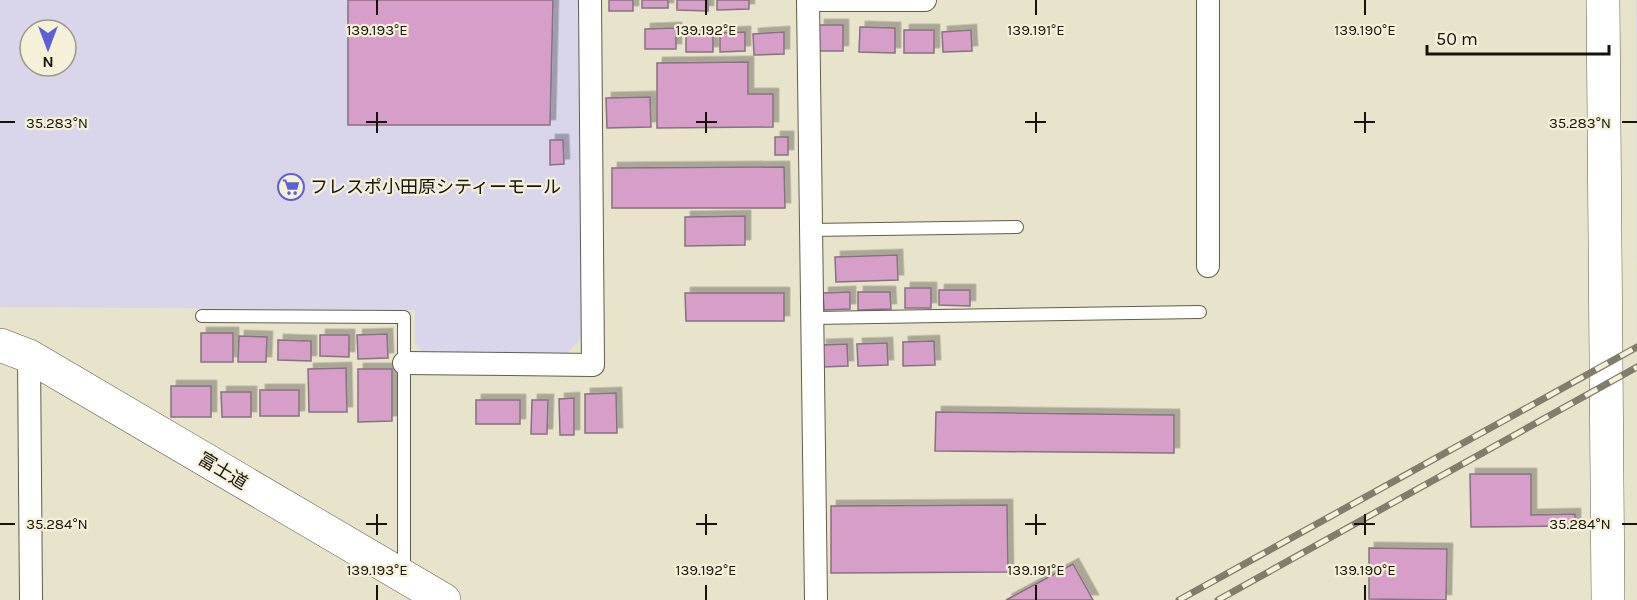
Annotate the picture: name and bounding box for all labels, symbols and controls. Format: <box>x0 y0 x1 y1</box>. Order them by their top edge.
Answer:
north arrow <box>18 18 78 78</box>
scale bar <box>1427 18 1608 56</box>
text: 139.193°E <box>346 21 408 39</box>
text: 139.192°E <box>675 21 737 39</box>
text: 139.191°E <box>1007 21 1065 39</box>
text: 139.190°E <box>1334 21 1396 39</box>
text: 50 m <box>1436 28 1478 50</box>
text: N <box>42 53 54 72</box>
text: 35.283°N <box>26 114 88 132</box>
text: 35.283°N <box>1549 114 1611 132</box>
supermarket icon: フレスポ小田原シティーモール <box>276 172 306 202</box>
place label: フレスポ小田原シティーモール <box>310 176 561 198</box>
street label: 富士道 <box>194 448 252 494</box>
text: 35.284°N <box>26 515 88 533</box>
text: 35.284°N <box>1549 515 1611 533</box>
text: 139.193°E <box>346 561 408 579</box>
text: 139.192°E <box>675 561 737 579</box>
text: 139.191°E <box>1007 561 1065 579</box>
text: 139.190°E <box>1334 561 1396 579</box>

